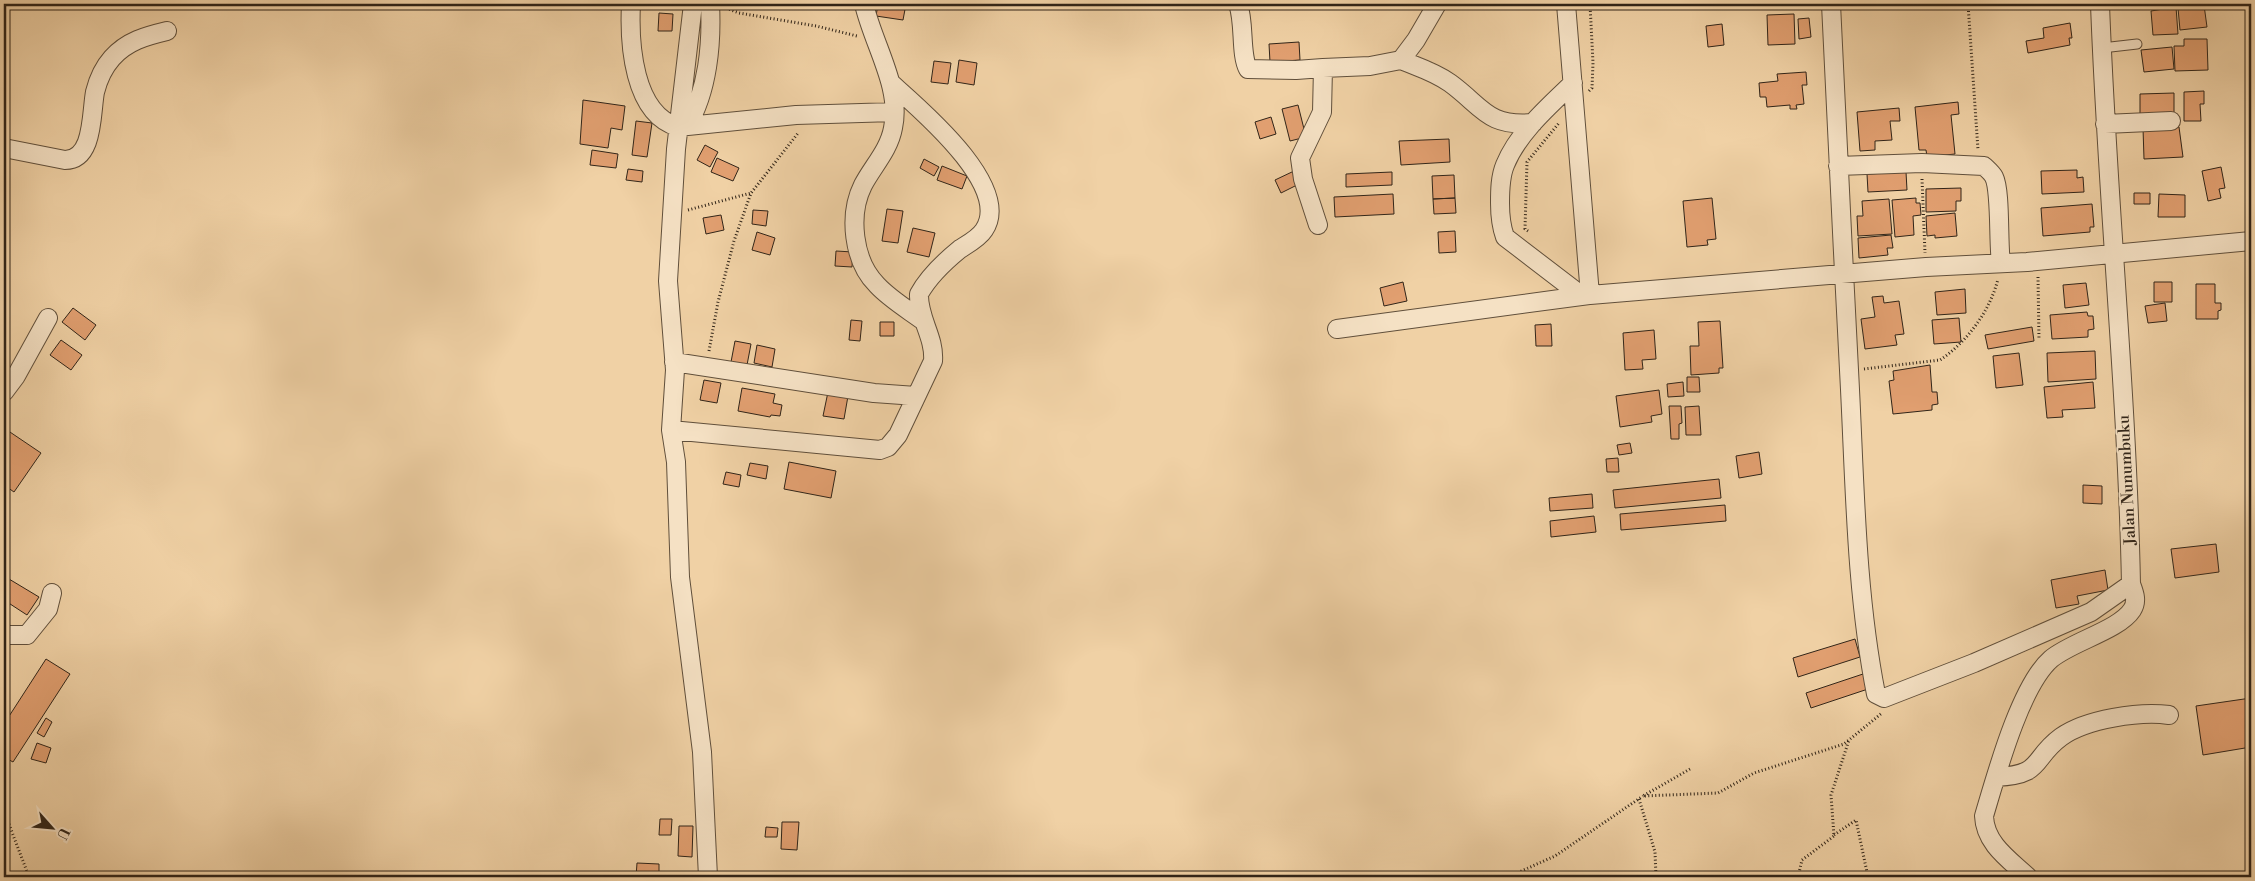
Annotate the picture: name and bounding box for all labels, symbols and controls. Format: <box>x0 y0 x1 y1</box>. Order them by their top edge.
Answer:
street label: Jalan Nunumbuku <box>2114 414 2140 547</box>
north arrow <box>28 804 78 854</box>
text: U <box>52 825 73 843</box>

